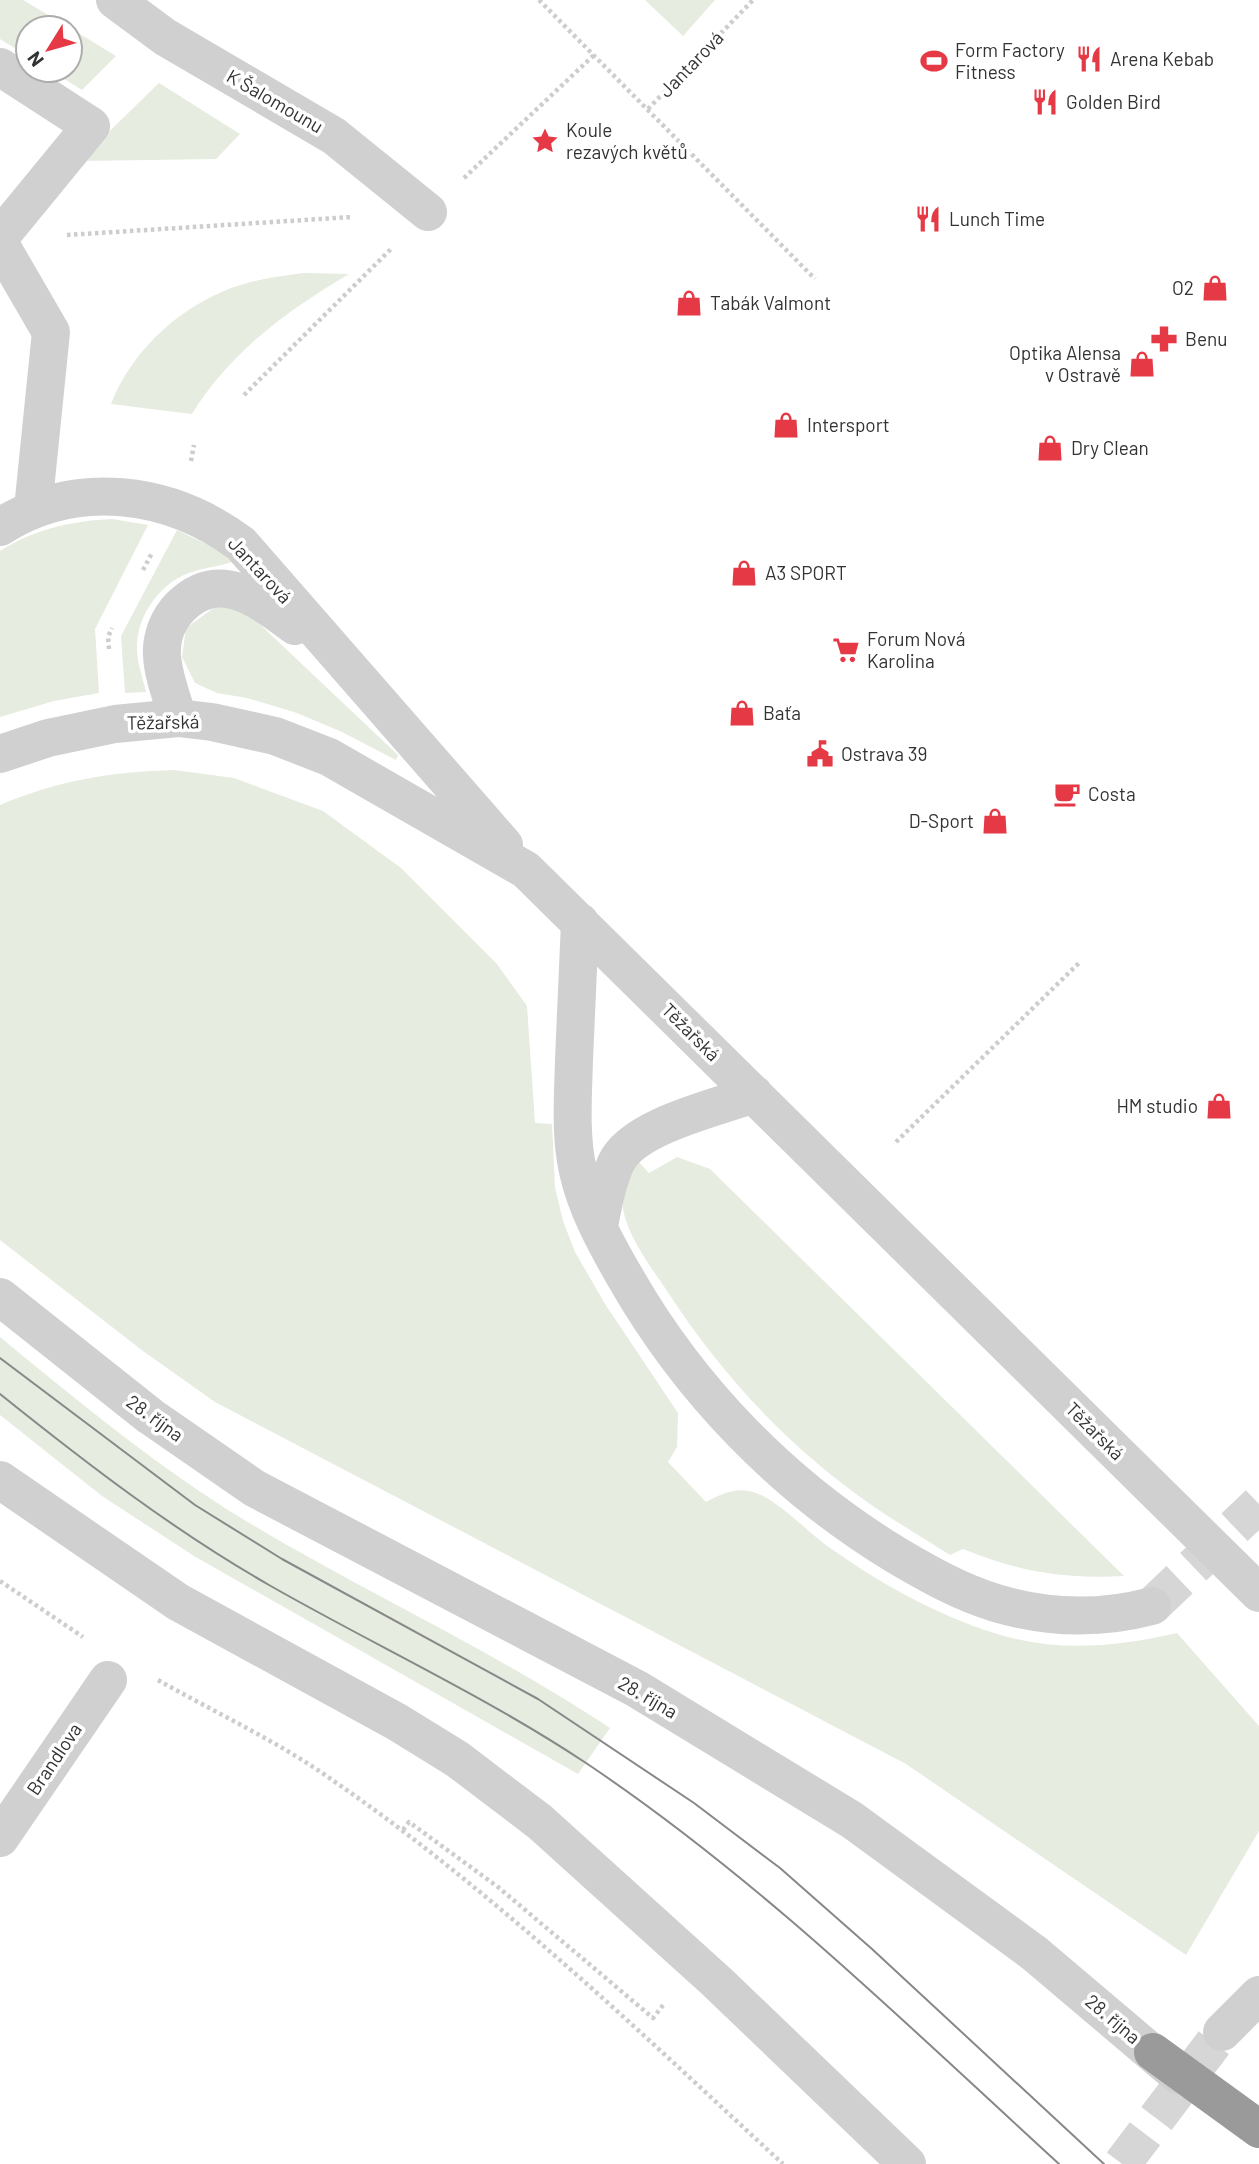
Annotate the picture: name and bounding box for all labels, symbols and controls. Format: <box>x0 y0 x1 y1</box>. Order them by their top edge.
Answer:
north arrow <box>14 14 84 84</box>
street label: Jantarová <box>654 26 728 101</box>
place label: Form Factory Fitness <box>955 38 1065 83</box>
restaurant icon: Arena Kebab <box>1074 44 1104 74</box>
sports icon: Form Factory Fitness <box>919 46 949 76</box>
place label: Arena Kebab <box>1110 47 1214 70</box>
text: N <box>22 48 48 72</box>
street label: K Šalomounu <box>223 64 328 137</box>
restaurant icon: Golden Bird <box>1030 87 1060 117</box>
place label: Golden Bird <box>1066 90 1161 113</box>
place label: Koule rezavých květů <box>566 118 688 163</box>
place icon: Koule rezavých květů <box>530 126 560 156</box>
restaurant icon: Lunch Time <box>913 204 943 234</box>
place label: Lunch Time <box>949 207 1045 230</box>
shop icon: O2 <box>1200 273 1230 303</box>
place label: O2 <box>1172 276 1194 299</box>
shop icon: Tabák Valmont <box>674 288 704 318</box>
place label: Tabák Valmont <box>710 291 831 314</box>
pharmacy icon: Benu <box>1149 324 1179 354</box>
place label: Benu <box>1185 327 1227 350</box>
place label: Optika Alensa v Ostravě <box>1009 341 1121 386</box>
shop icon: Optika Alensa v Ostravě <box>1127 349 1157 379</box>
shop icon: Intersport <box>771 410 801 440</box>
place label: Intersport <box>807 413 890 436</box>
shop icon: Dry Clean <box>1035 433 1065 463</box>
place label: Dry Clean <box>1071 436 1149 459</box>
street label: Jantarová <box>224 532 297 608</box>
shop icon: A3 SPORT <box>729 558 759 588</box>
place label: A3 SPORT <box>765 561 847 584</box>
place label: Forum Nová Karolina <box>867 627 965 672</box>
supermarket icon: Forum Nová Karolina <box>831 635 861 665</box>
shop icon: Baťa <box>727 698 757 728</box>
place label: Baťa <box>763 701 801 724</box>
street label: Těžařská <box>126 709 200 734</box>
public building icon: Ostrava 39 <box>805 739 835 769</box>
place label: Ostrava 39 <box>841 742 927 765</box>
cafe icon: Costa <box>1052 779 1082 809</box>
place label: Costa <box>1088 782 1136 805</box>
shop icon: D-Sport <box>980 806 1010 836</box>
place label: D-Sport <box>909 809 974 832</box>
street label: Těžařská <box>657 998 725 1066</box>
shop icon: HM studio <box>1204 1091 1234 1121</box>
place label: HM studio <box>1116 1094 1198 1117</box>
street label: 28. října <box>122 1389 188 1446</box>
street label: Těžařská <box>1061 1397 1129 1465</box>
street label: 28. října <box>614 1670 682 1723</box>
street label: Brandlova <box>21 1718 86 1799</box>
street label: 28. října <box>1081 1989 1146 2048</box>

